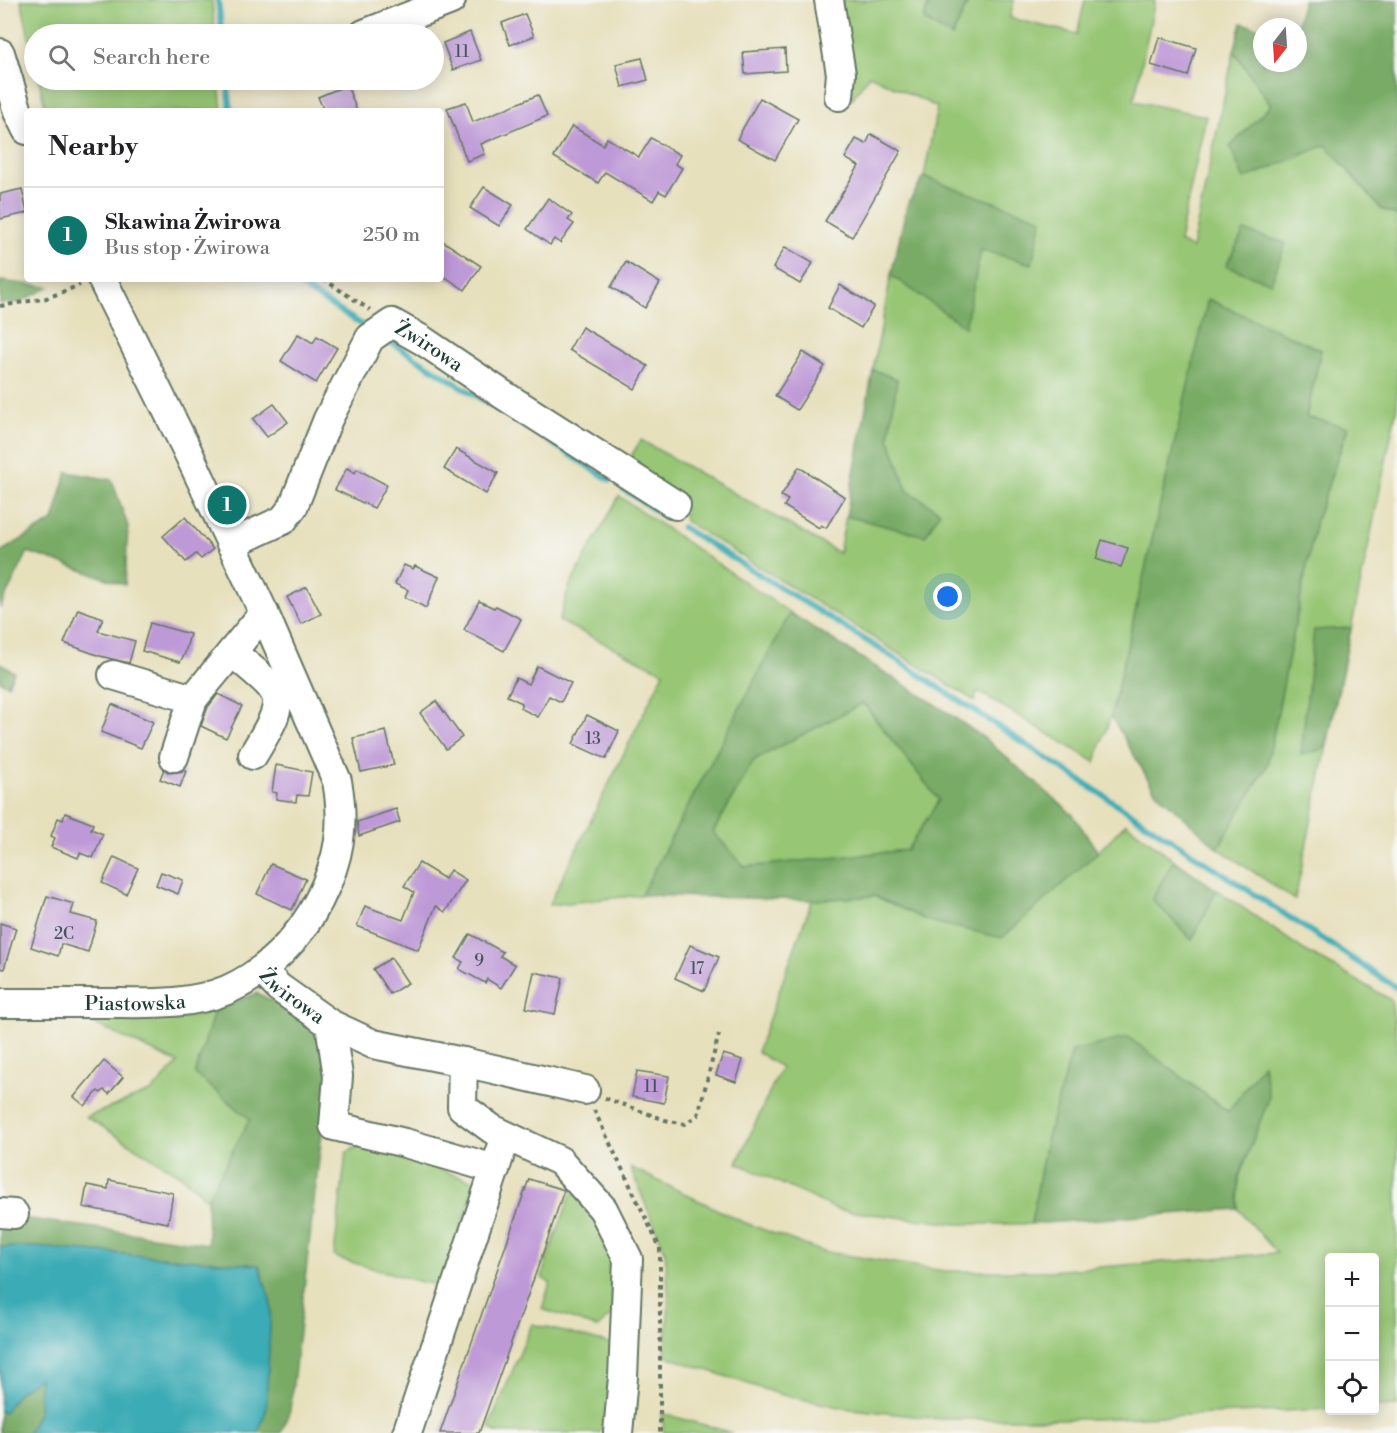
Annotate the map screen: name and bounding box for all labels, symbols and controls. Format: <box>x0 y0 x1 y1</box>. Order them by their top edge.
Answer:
north arrow <box>1253 18 1307 72</box>
search box <box>24 24 444 90</box>
icon: search <box>45 41 78 74</box>
house number: 11 <box>455 42 469 62</box>
text: Search here <box>93 44 210 71</box>
text: Nearby <box>48 131 138 163</box>
text: Skawina Żwirowa <box>105 209 281 236</box>
text: 1 <box>63 223 72 248</box>
text: 250 m <box>363 223 420 248</box>
text: Bus stop · Żwirowa <box>105 236 270 261</box>
street label: Żwirowa <box>390 315 468 379</box>
pin: 1 <box>208 482 246 528</box>
your location <box>933 582 962 611</box>
house number: 13 <box>585 729 601 749</box>
house number: 2C <box>54 924 74 944</box>
house number: 9 <box>474 951 484 971</box>
house number: 17 <box>690 959 704 979</box>
street label: Żwirowa <box>253 963 330 1031</box>
street label: Piastowska <box>84 990 188 1017</box>
house number: 11 <box>644 1077 658 1097</box>
map controls <box>1325 1253 1379 1415</box>
button: + <box>1325 1253 1379 1307</box>
button: − <box>1325 1307 1379 1361</box>
button: locate <box>1325 1361 1379 1415</box>

